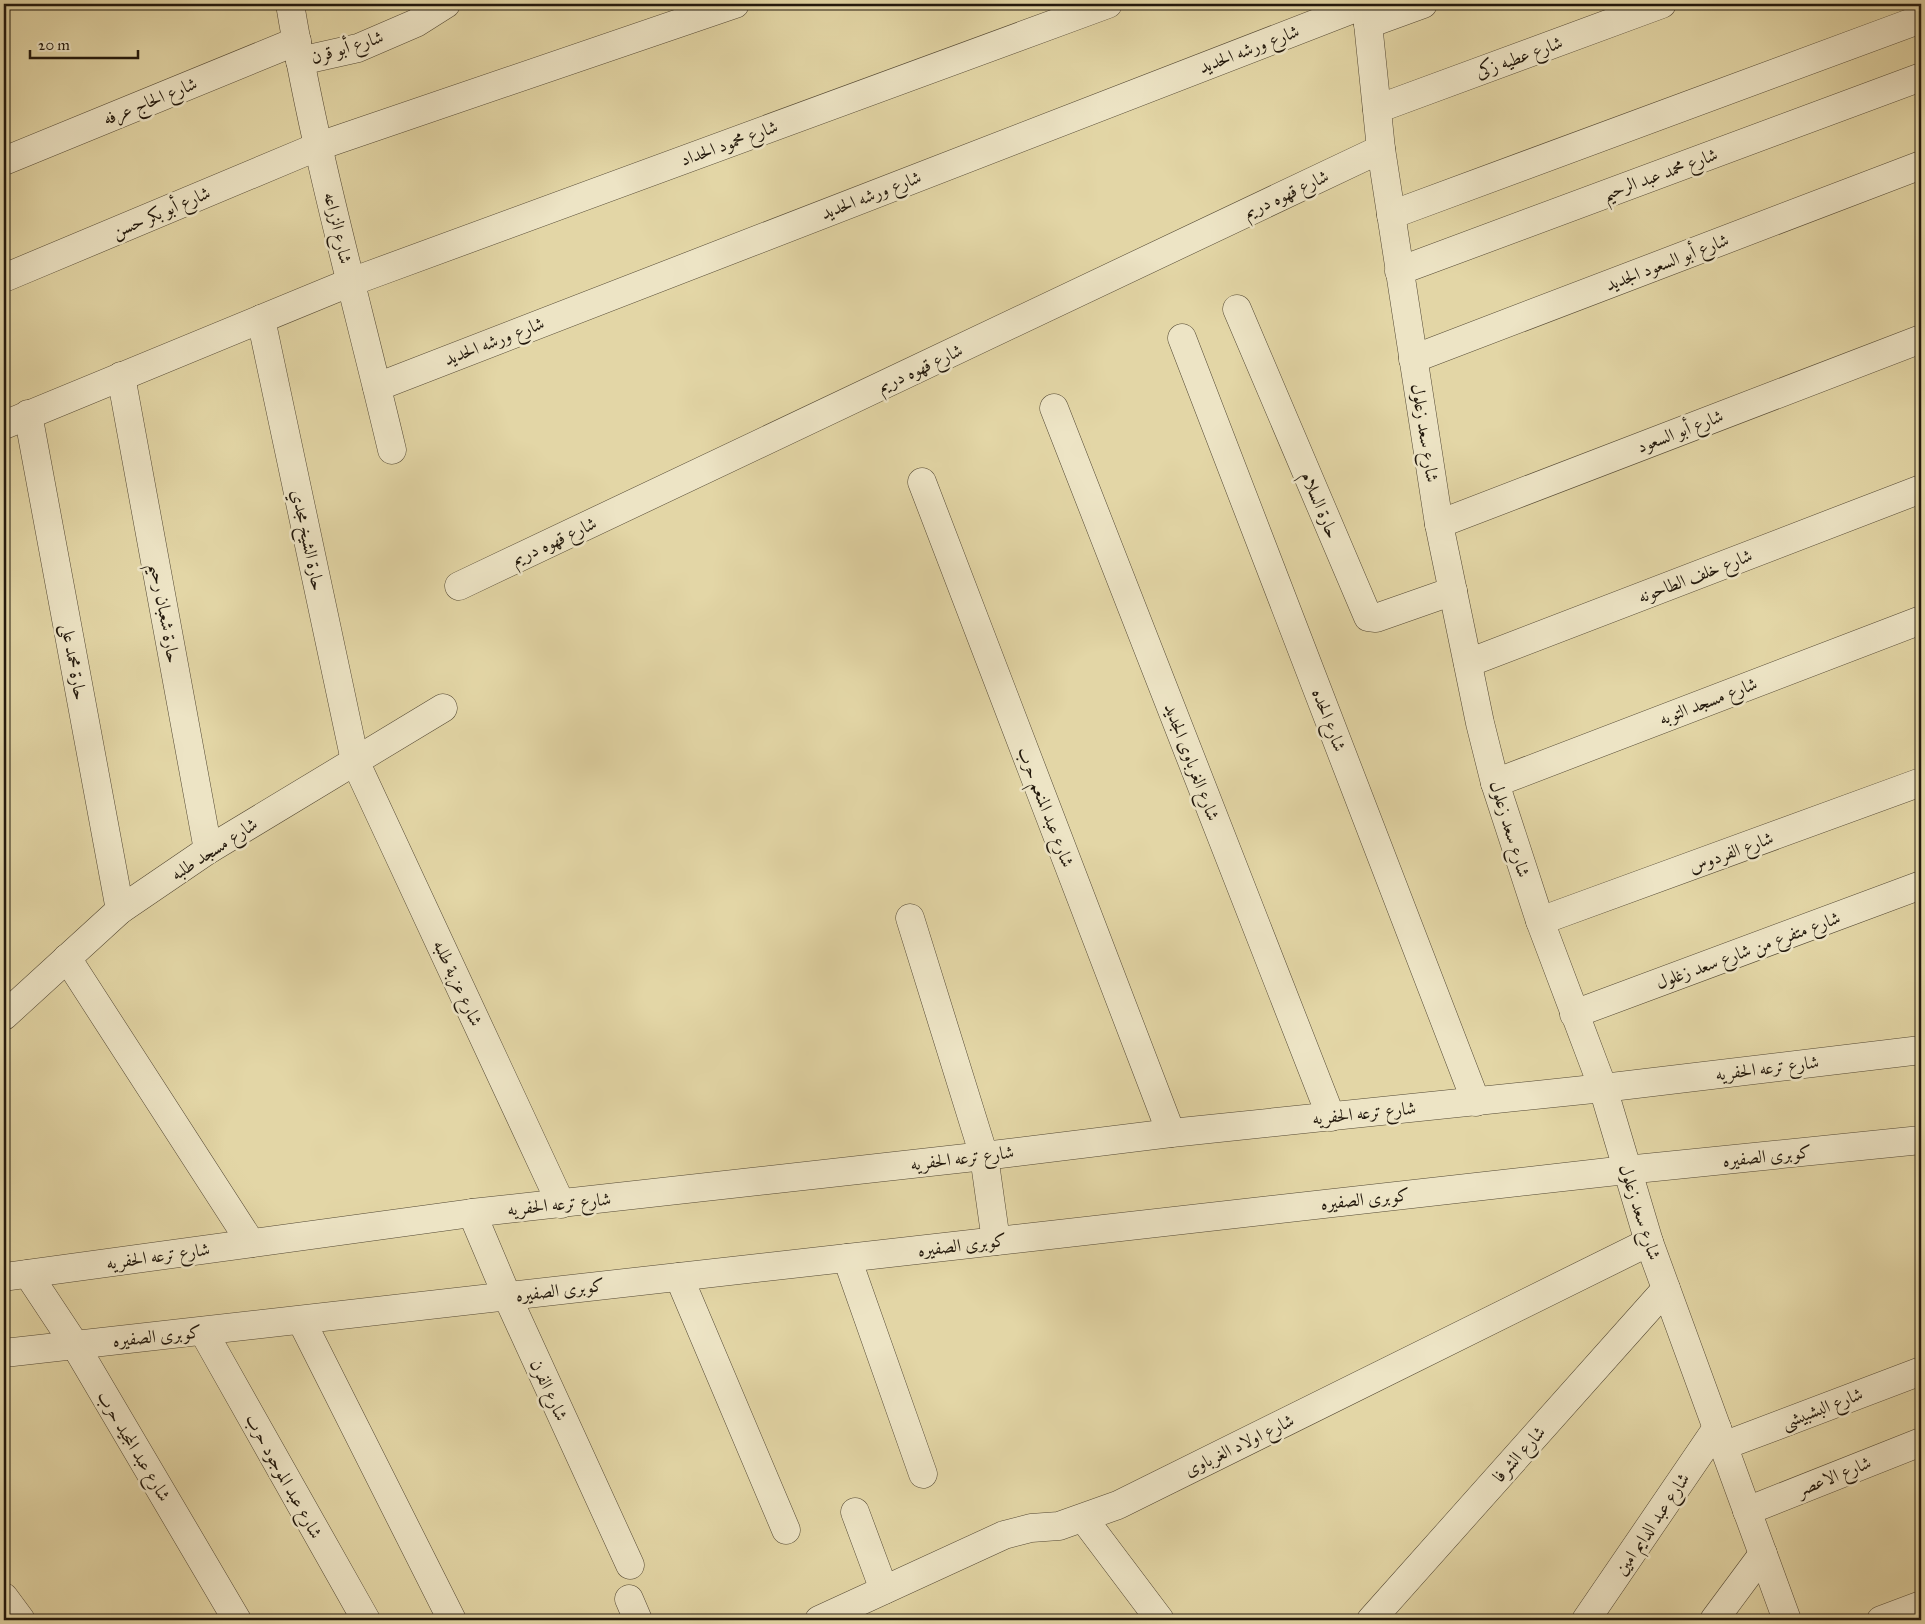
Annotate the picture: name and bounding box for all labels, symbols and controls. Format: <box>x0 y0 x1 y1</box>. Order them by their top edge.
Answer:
street label: شارع ورشه الحديد <box>1196 20 1304 82</box>
street label: شارع أبو قرن <box>308 24 387 72</box>
scale bar <box>30 28 138 60</box>
street label: شارع عطيه زكى <box>1472 30 1567 87</box>
text: 20 m <box>38 36 70 54</box>
street label: شارع الحاج عرفه <box>100 72 202 134</box>
street label: شارع محمود الحداد <box>677 115 782 175</box>
street label: شارع محمد عبد الرحيم <box>1599 143 1723 212</box>
street label: شارع قهوه دريم <box>1240 165 1334 228</box>
street label: شارع ورشه الحديد <box>818 166 926 228</box>
street label: شارع أبو بكر حسن <box>108 179 215 246</box>
street label: شارع الزراعه <box>315 190 357 267</box>
street label: شارع أبو السعود الجديد <box>1601 227 1733 299</box>
street label: شارع ورشه الحديد <box>441 312 549 374</box>
street label: شارع قهوه دريم <box>874 339 968 402</box>
street label: شارع سعد زعلول <box>1402 382 1444 485</box>
street label: شارع أبو السعود <box>1633 403 1728 461</box>
street label: حارة السلام <box>1291 468 1344 544</box>
street label: حارة الشيخ مجدي <box>282 487 329 594</box>
street label: شارع قهوه دريم <box>508 512 602 575</box>
street label: شارع خلف الطاحونه <box>1635 544 1757 612</box>
street label: حارة شعبان رحيم <box>138 561 185 666</box>
street label: حارة محمد على <box>54 622 92 702</box>
street label: شارع مسجد التوبه <box>1656 672 1762 734</box>
street label: شارع الحده <box>1303 685 1351 756</box>
street label: شارع الغرباوى الجديد <box>1156 700 1225 825</box>
street label: شارع عبد المنعم حرب <box>1007 744 1079 873</box>
street label: شارع سعد زعلول <box>1481 778 1535 881</box>
street label: شارع مسجد طلبه <box>166 813 264 889</box>
street label: شارع الفردوس <box>1686 827 1778 881</box>
street label: شارع متفرع من شارع سعد زغلول <box>1653 906 1845 997</box>
street label: شارع عزبة طلبه <box>425 936 488 1031</box>
street label: شارع ترعه الحفريه <box>1714 1051 1821 1089</box>
street label: شارع ترعه الحفريه <box>1311 1097 1418 1133</box>
street label: كوبرى الصفيره <box>1722 1140 1812 1172</box>
street label: شارع ترعه الحفريه <box>909 1141 1016 1179</box>
street label: شارع سعد زعلول <box>1610 1161 1666 1264</box>
street label: كوبرى الصفيره <box>1320 1183 1410 1215</box>
street label: شارع ترعه الحفريه <box>506 1188 613 1224</box>
street label: كوبرى الصفيره <box>916 1229 1008 1261</box>
street label: شارع ترعه الحفريه <box>105 1238 212 1278</box>
street label: كوبرى الصفيره <box>514 1274 606 1306</box>
street label: كوبرى الصفيره <box>112 1320 202 1352</box>
street label: شارع الفرن <box>522 1356 573 1426</box>
street label: شارع البشبيشى <box>1778 1382 1867 1437</box>
street label: شارع عبد المجيد حرب <box>89 1387 176 1507</box>
street label: شارع اولاد الغرباوى <box>1180 1409 1299 1485</box>
street label: شارع عبد الموجود حرب <box>237 1410 327 1544</box>
street label: شارع الشرفا <box>1488 1421 1553 1489</box>
street label: شارع الاعصر <box>1792 1451 1876 1505</box>
street label: شارع عبد الدايم امين <box>1610 1469 1698 1582</box>

